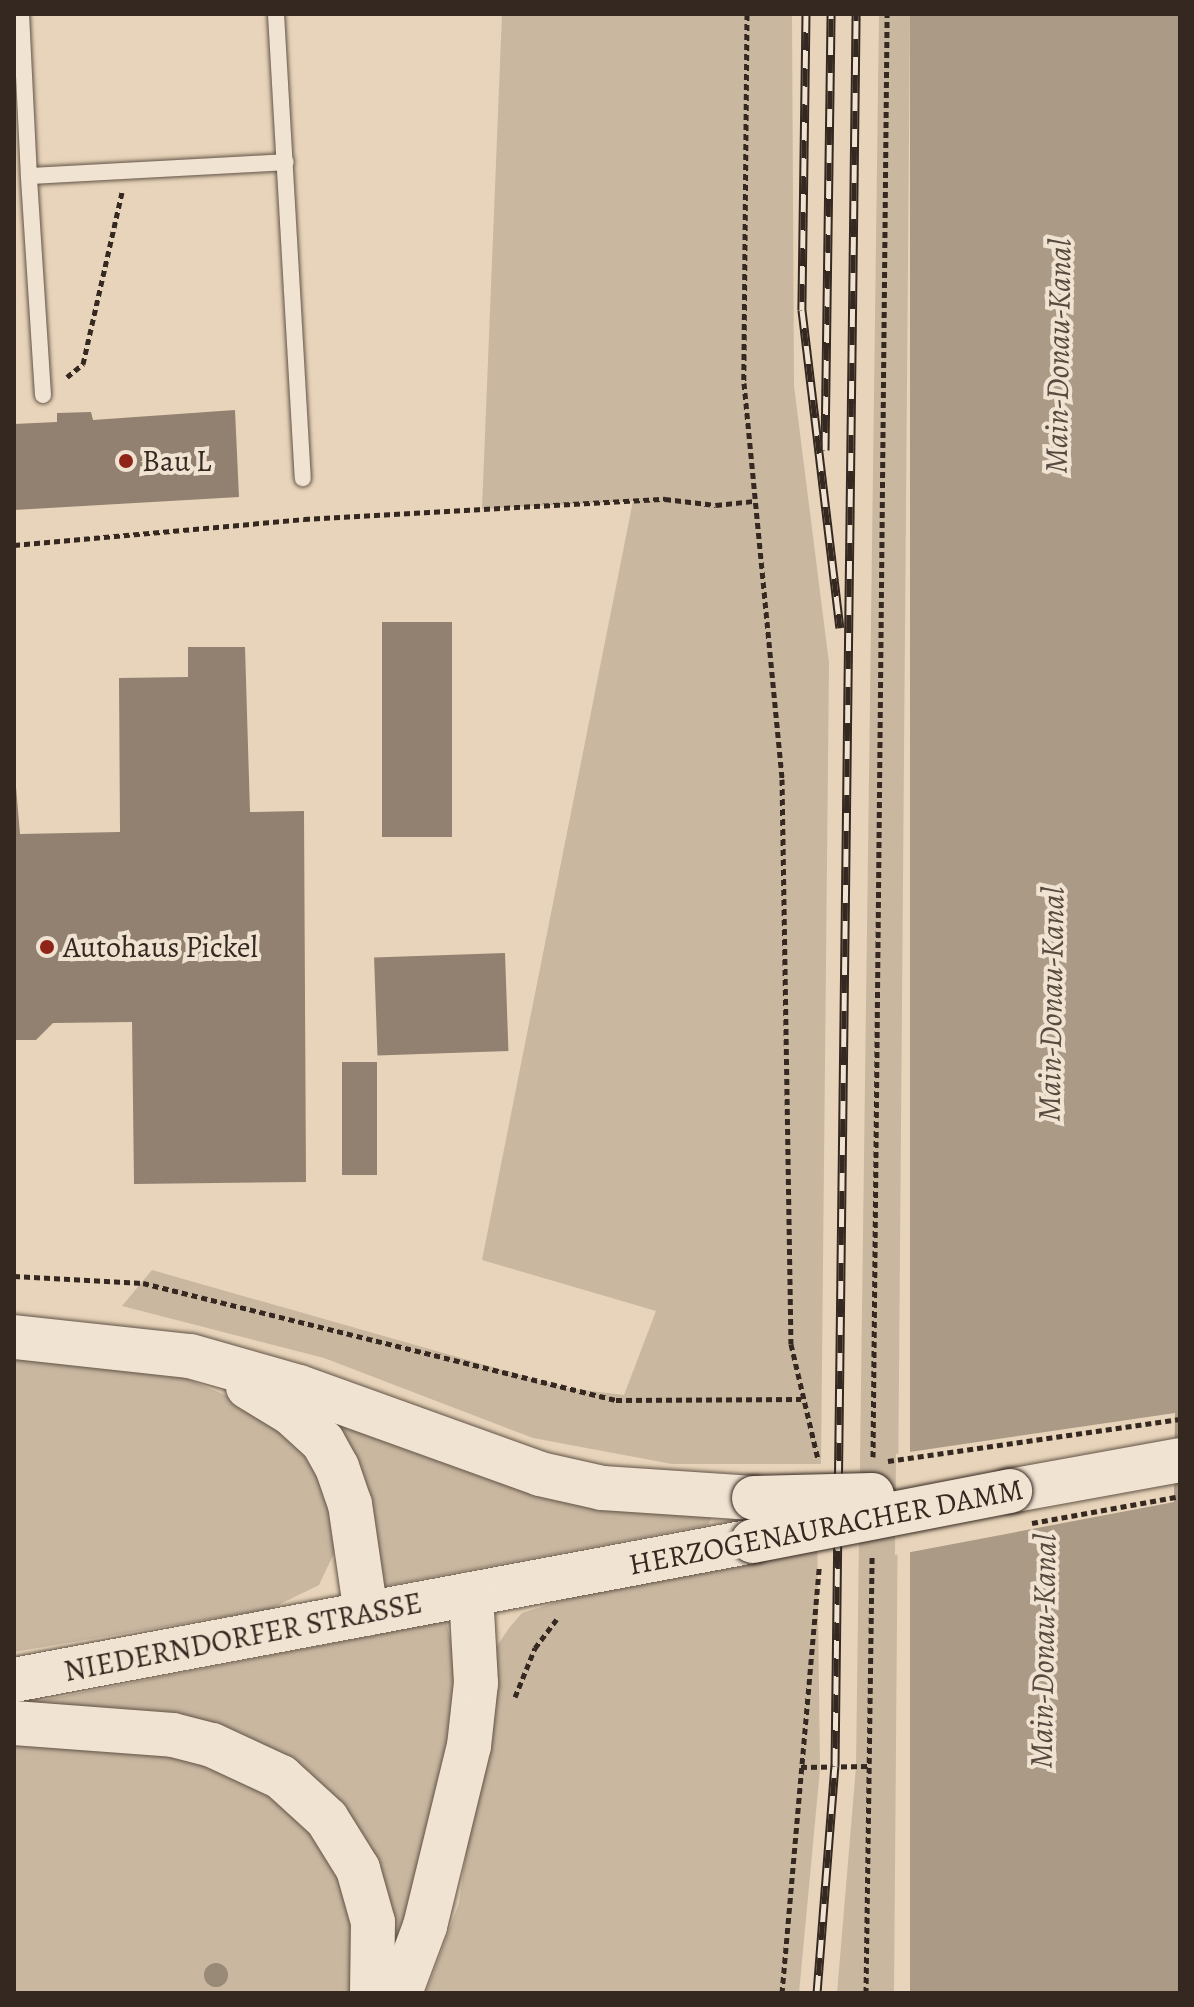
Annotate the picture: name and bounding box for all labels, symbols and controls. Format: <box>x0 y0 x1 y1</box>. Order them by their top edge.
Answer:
water label: Main-Donau-Kanal <box>1037 238 1079 474</box>
place label: Bau L <box>142 443 211 479</box>
marker: Bau L <box>117 452 135 470</box>
water label: Main-Donau-Kanal <box>1030 886 1072 1122</box>
place label: Autohaus Pickel <box>63 929 258 965</box>
marker: Autohaus Pickel <box>38 938 56 956</box>
street label: HERZOGENAURACHER DAMM <box>626 1471 1026 1583</box>
water label: Main-Donau-Kanal <box>1022 1533 1064 1769</box>
street label: NIEDERNDORFER STRASSE <box>61 1585 425 1689</box>

